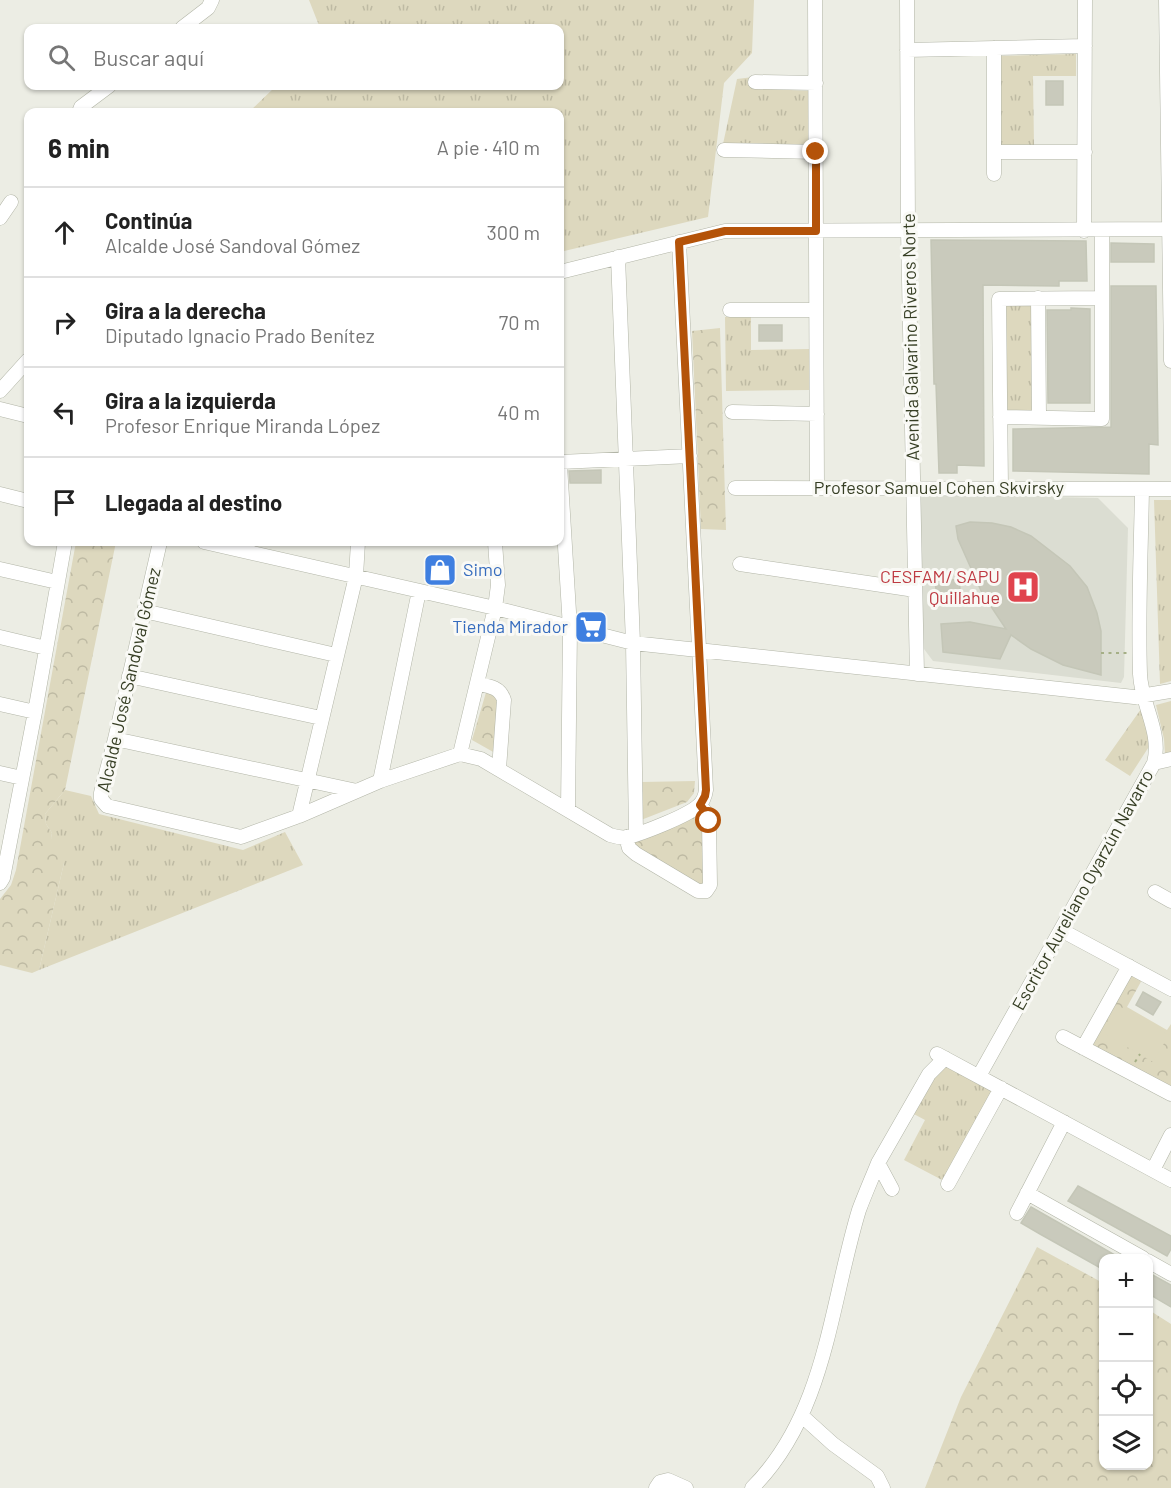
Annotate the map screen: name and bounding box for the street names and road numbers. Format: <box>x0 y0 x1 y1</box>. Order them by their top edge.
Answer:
street label: Avenida Galvarino Riveros Norte <box>897 213 923 461</box>
street label: Profesor Samuel Cohen Skvirsky <box>814 476 1064 498</box>
street label: Alcalde José Sandoval Gómez <box>91 565 165 794</box>
street label: Escritor Aureliano Oyarzún Navarro <box>1007 765 1158 1014</box>

